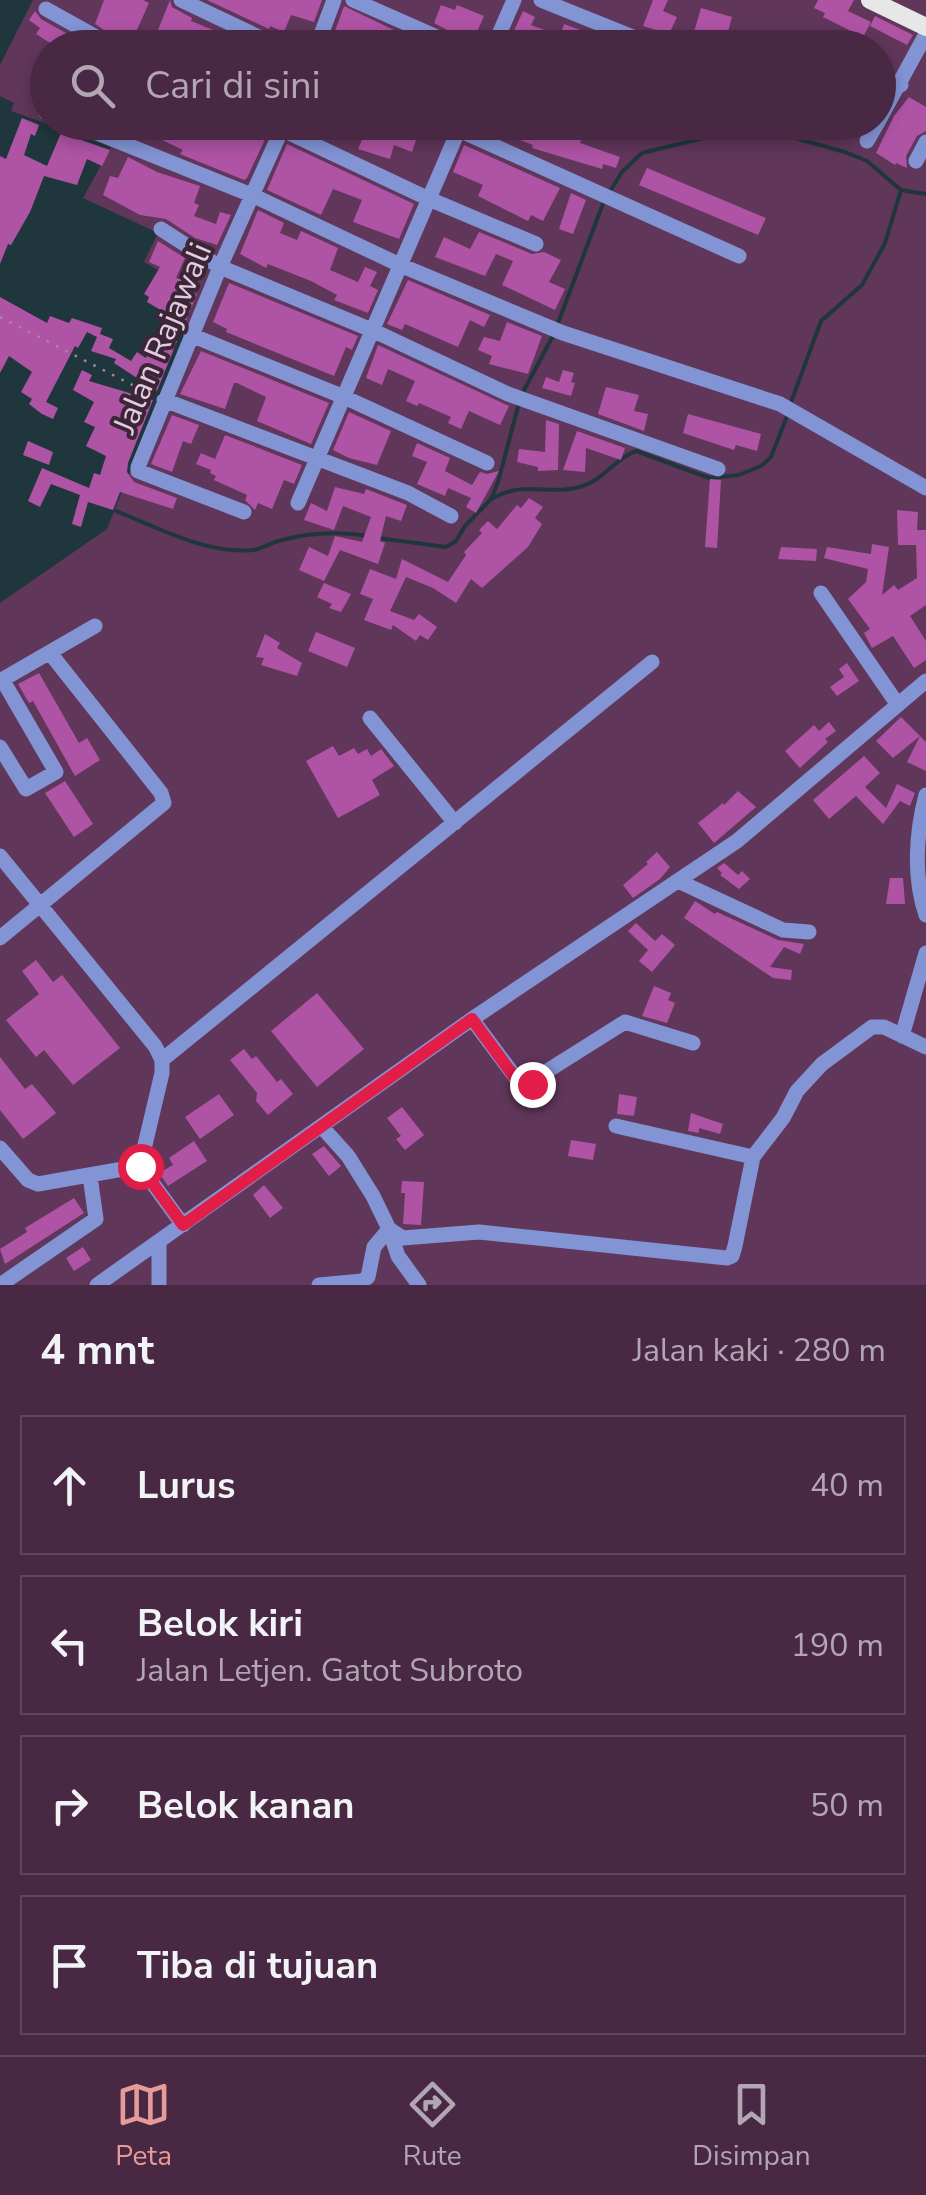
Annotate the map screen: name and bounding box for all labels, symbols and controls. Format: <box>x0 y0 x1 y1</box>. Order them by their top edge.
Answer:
search box <box>30 30 896 140</box>
icon: search <box>65 58 120 113</box>
text: Cari di sini <box>145 60 321 111</box>
street label: Jalan Rajawali <box>103 236 222 441</box>
route end <box>510 1062 556 1108</box>
route start <box>118 1144 164 1190</box>
text: 4 mnt <box>40 1322 154 1379</box>
text: Jalan kaki · 280 m <box>633 1329 886 1372</box>
icon: ahead <box>42 1458 97 1513</box>
text: Lurus <box>137 1460 235 1511</box>
text: 40 m <box>810 1464 884 1507</box>
text: Belok kiri <box>137 1598 303 1649</box>
icon: left <box>42 1618 97 1673</box>
text: 190 m <box>791 1624 884 1667</box>
text: Jalan Letjen. Gatot Subroto <box>137 1649 523 1692</box>
icon: right <box>42 1778 97 1833</box>
text: Belok kanan <box>137 1780 354 1831</box>
text: 50 m <box>810 1784 884 1827</box>
icon: arrive <box>42 1938 97 1993</box>
text: Tiba di tujuan <box>137 1940 378 1991</box>
tab: Peta <box>115 2077 172 2175</box>
tab: Rute <box>403 2077 462 2175</box>
tab: Disimpan <box>692 2077 811 2175</box>

